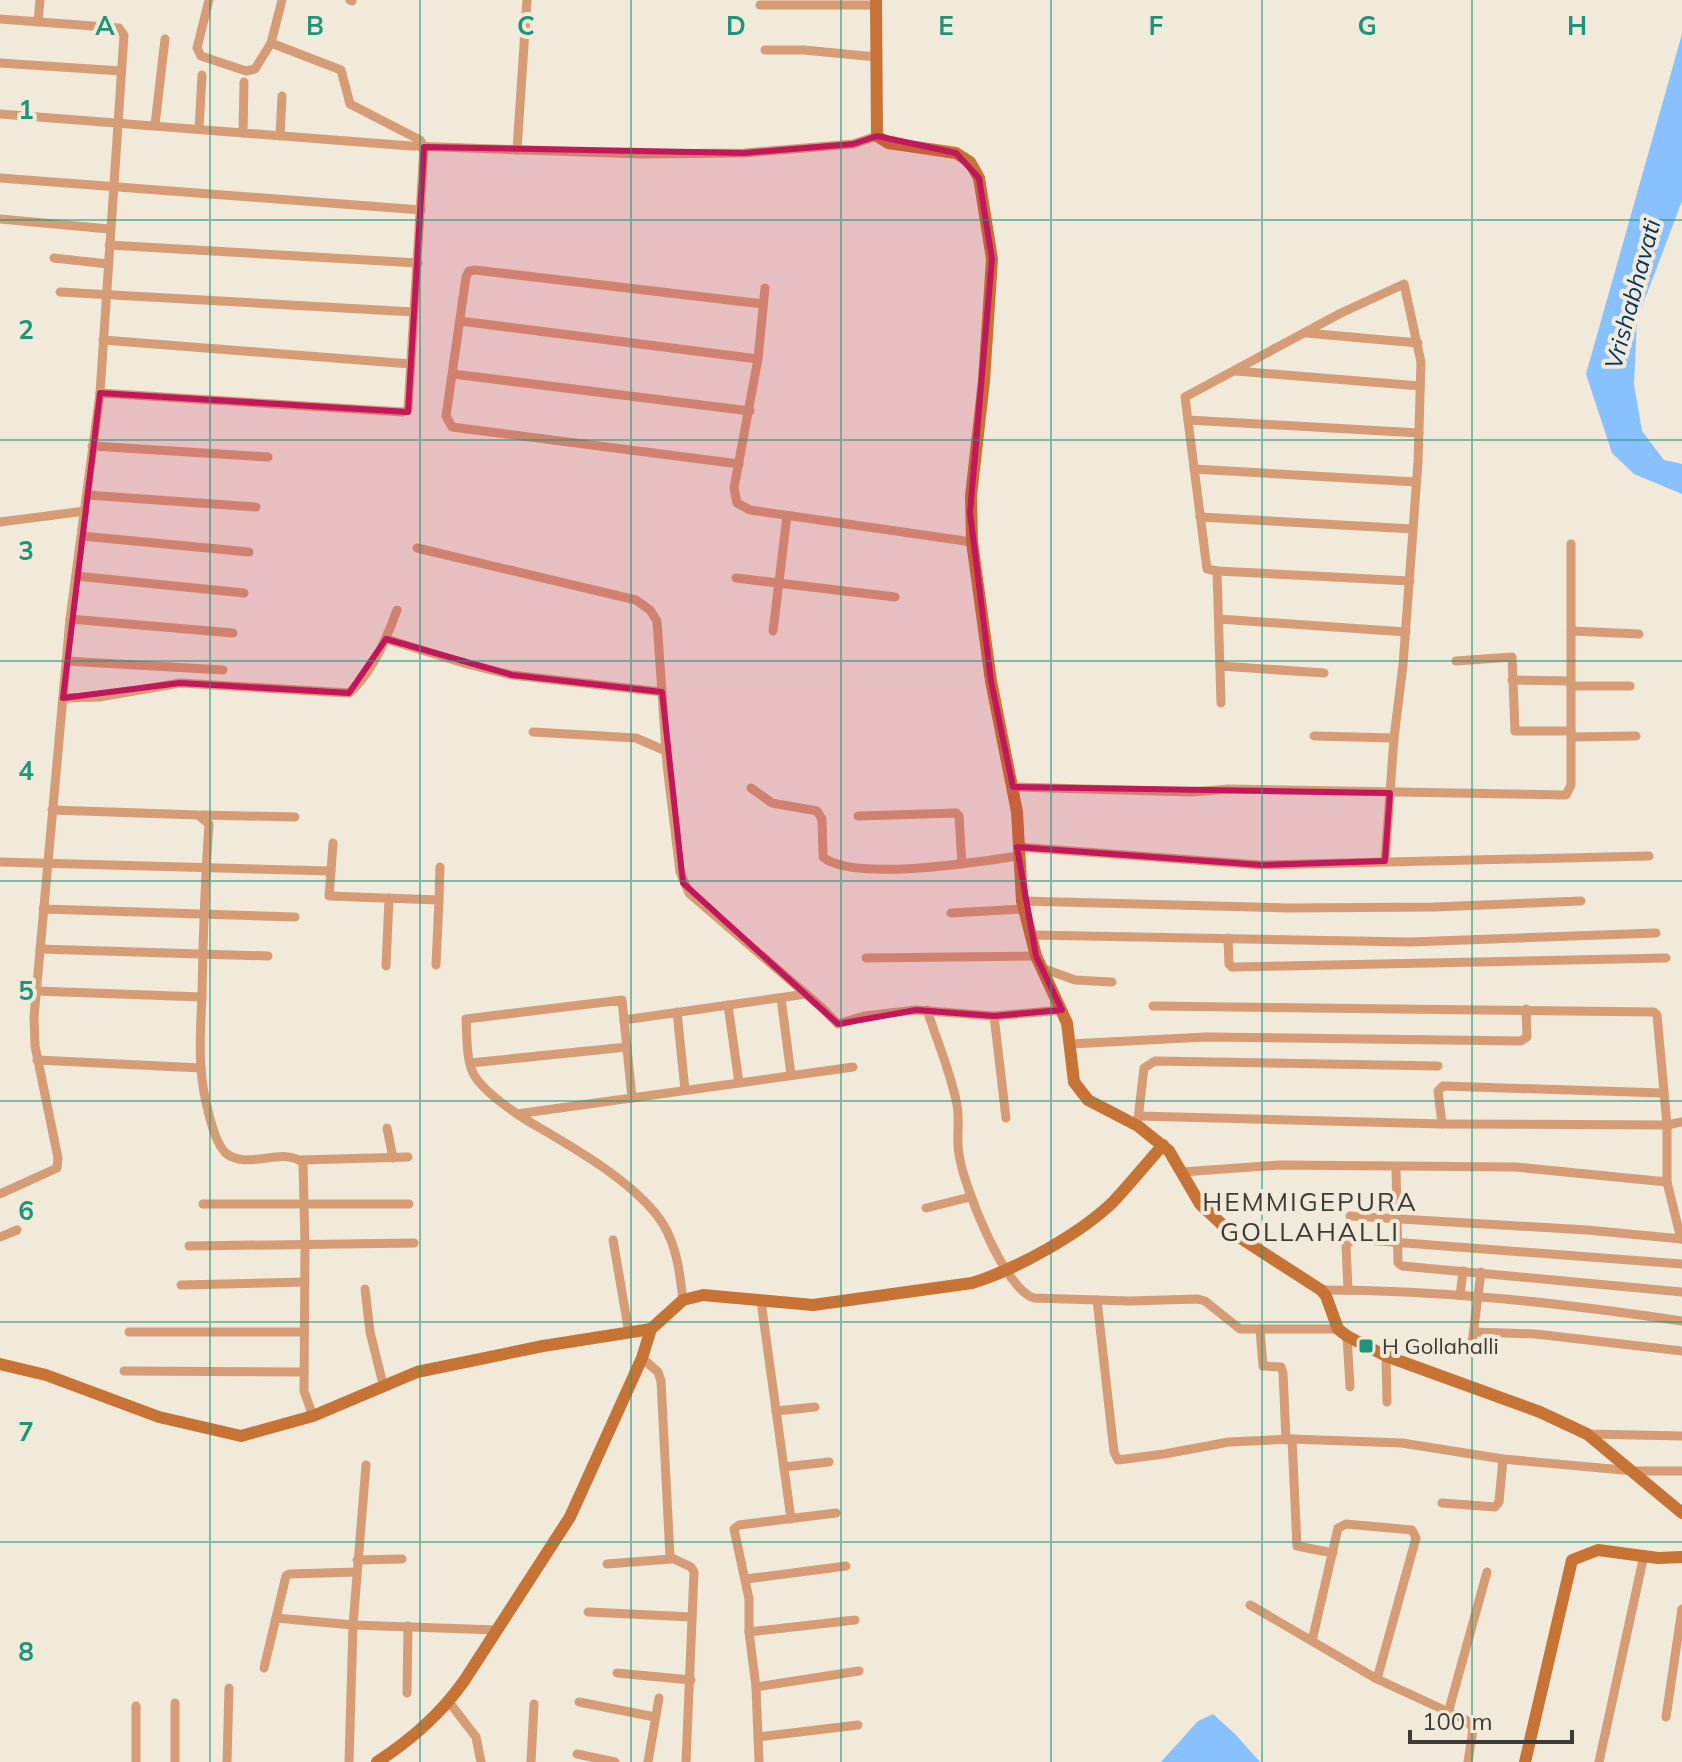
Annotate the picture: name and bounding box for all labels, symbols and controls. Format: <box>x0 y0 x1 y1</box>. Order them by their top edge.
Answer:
text: A <box>95 9 115 42</box>
text: B <box>306 9 324 42</box>
text: C <box>517 9 535 42</box>
text: D <box>726 9 746 42</box>
text: E <box>938 9 954 42</box>
text: F <box>1149 9 1164 42</box>
text: G <box>1357 9 1377 42</box>
text: H <box>1567 9 1587 42</box>
text: 1 <box>18 93 34 126</box>
water label: Vrishabhavati <box>1598 215 1666 372</box>
text: 2 <box>18 313 34 346</box>
text: 3 <box>18 534 34 567</box>
text: 4 <box>18 754 34 787</box>
text: 5 <box>18 974 34 1007</box>
district label: HEMMIGEPURA GOLLAHALLI <box>1202 1185 1418 1248</box>
text: 6 <box>18 1194 34 1227</box>
place label: H Gollahalli <box>1382 1332 1499 1360</box>
marker: H Gollahalli <box>1357 1337 1375 1355</box>
text: 7 <box>18 1415 34 1448</box>
text: 8 <box>18 1635 34 1668</box>
scale bar <box>1410 1694 1572 1744</box>
text: 100 m <box>1422 1706 1493 1736</box>

